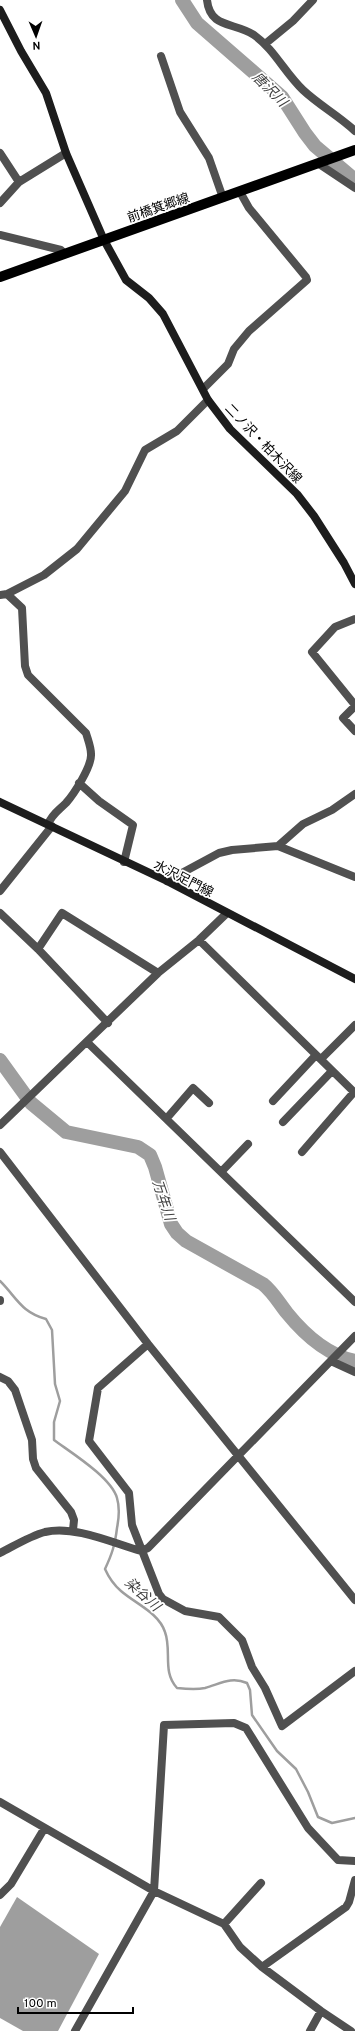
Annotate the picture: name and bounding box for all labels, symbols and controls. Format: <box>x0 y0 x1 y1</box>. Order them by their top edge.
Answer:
north arrow <box>16 16 56 56</box>
text: N <box>32 38 41 52</box>
water label: 唐沢川 <box>248 69 291 112</box>
street label: 前橋箕郷線 <box>125 190 192 227</box>
street label: 二ノ沢・柏木沢線 <box>221 401 305 487</box>
street label: 水沢足門線 <box>150 857 216 902</box>
water label: 万年川 <box>148 1178 178 1225</box>
water label: 染谷川 <box>121 1575 165 1617</box>
scale bar <box>18 1989 133 2015</box>
text: 100 m <box>24 1996 57 2012</box>

